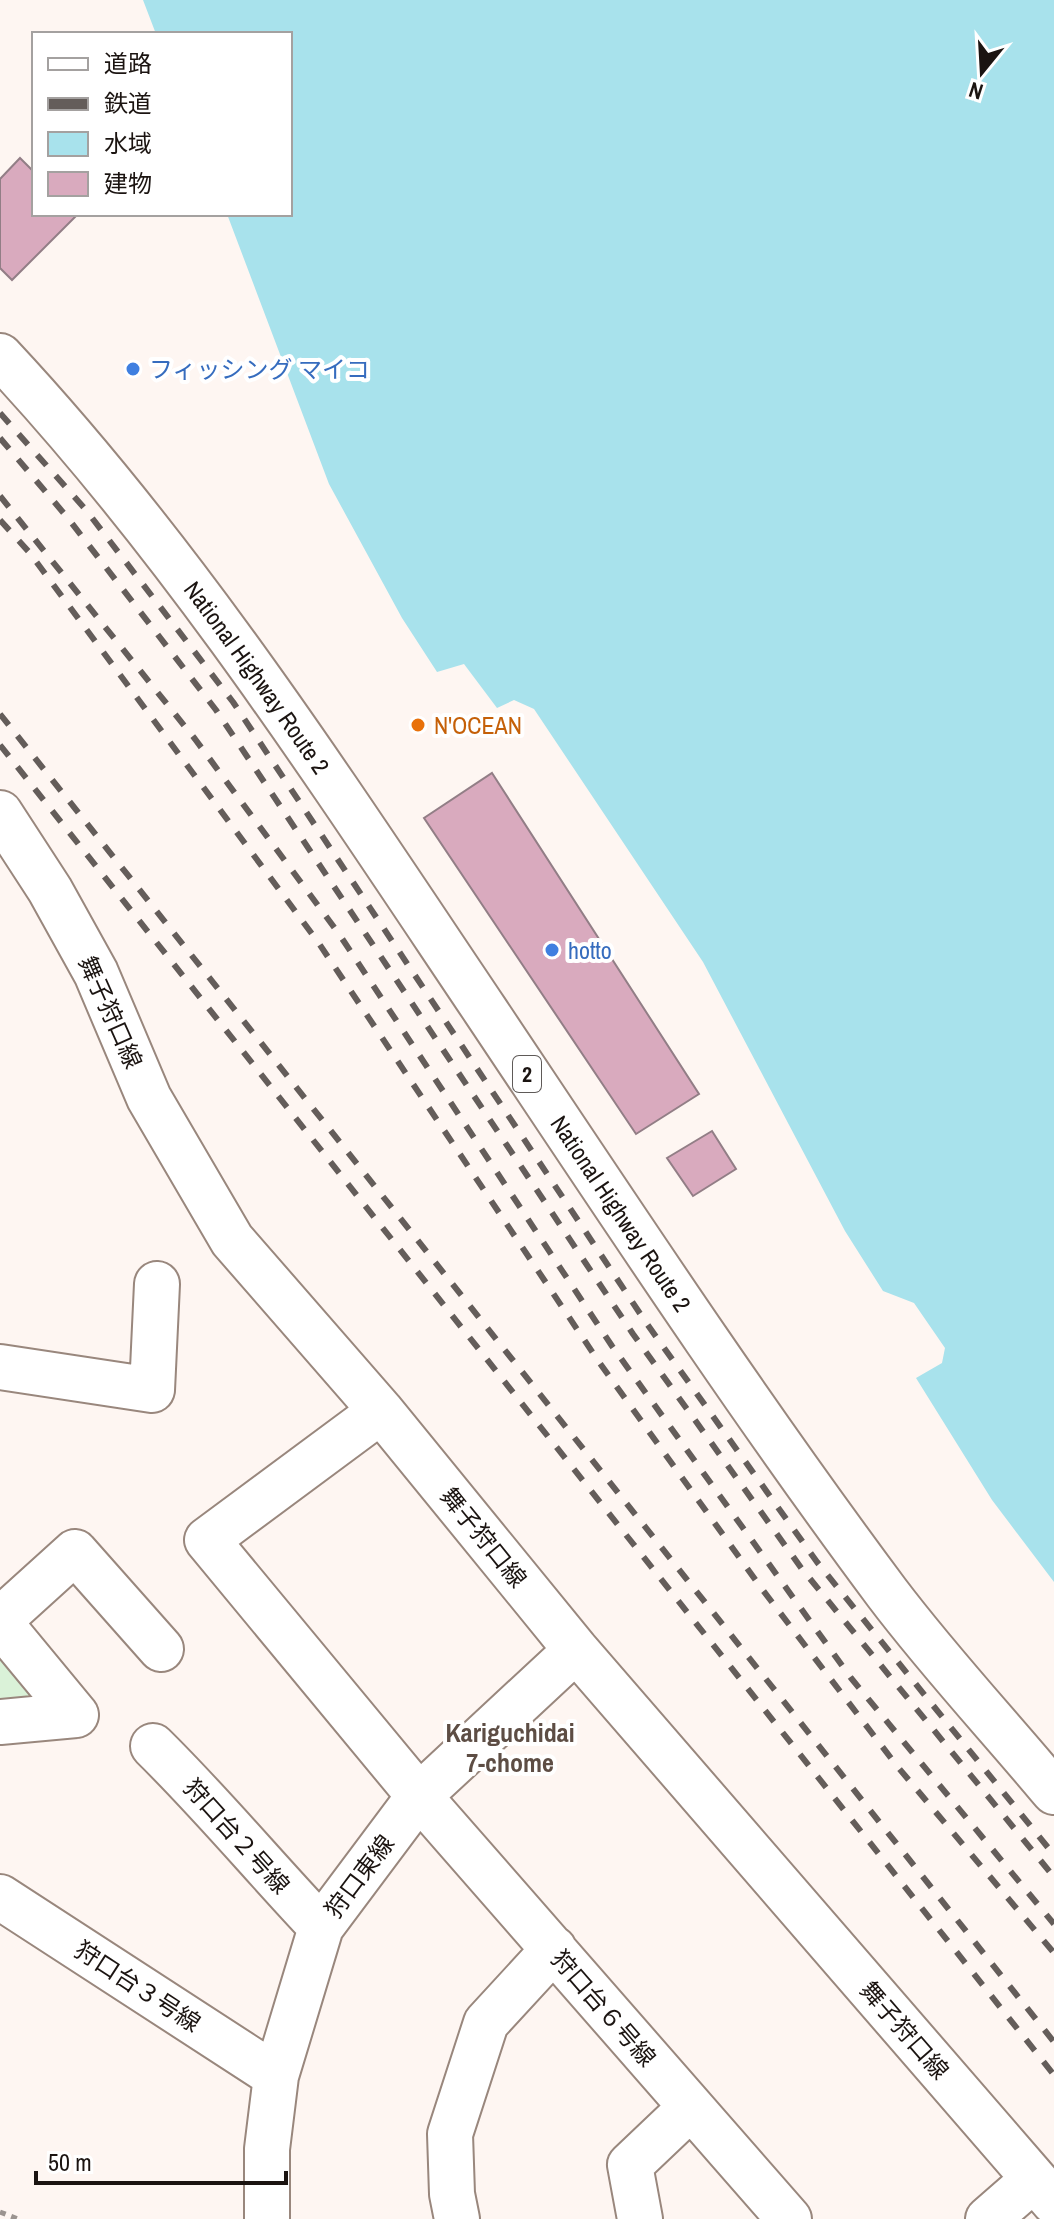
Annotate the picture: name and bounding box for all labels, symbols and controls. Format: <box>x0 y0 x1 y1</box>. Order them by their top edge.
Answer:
legend <box>32 32 292 216</box>
north arrow <box>942 32 1022 112</box>
text: 道路 <box>104 47 152 79</box>
text: N <box>965 75 987 107</box>
text: 鉄道 <box>104 87 152 119</box>
text: 水域 <box>104 127 152 159</box>
text: 建物 <box>104 167 152 199</box>
place label: フィッシング マイコ <box>149 353 370 385</box>
marker: フィッシング マイコ <box>124 360 142 378</box>
street label: National Highway Route 2 <box>177 574 337 780</box>
place label: N'OCEAN <box>434 709 522 741</box>
marker: N'OCEAN <box>409 716 427 734</box>
place label: hotto <box>568 934 612 966</box>
marker: hotto <box>543 941 561 959</box>
street label: 舞子狩口線 <box>72 951 150 1073</box>
road number: 2 <box>513 1056 541 1092</box>
street label: National Highway Route 2 <box>544 1109 699 1318</box>
street label: 舞子狩口線 <box>434 1480 534 1594</box>
district label: Kariguchidai 7-chome <box>445 1715 575 1780</box>
street label: 狩口台２号線 <box>177 1772 297 1900</box>
street label: 狩口東線 <box>317 1828 401 1924</box>
street label: 狩口台３号線 <box>69 1933 207 2039</box>
street label: 狩口台６号線 <box>545 1943 663 2073</box>
street label: 舞子狩口線 <box>854 1974 956 2086</box>
scale bar <box>36 2135 286 2185</box>
text: 50 m <box>48 2146 92 2178</box>

